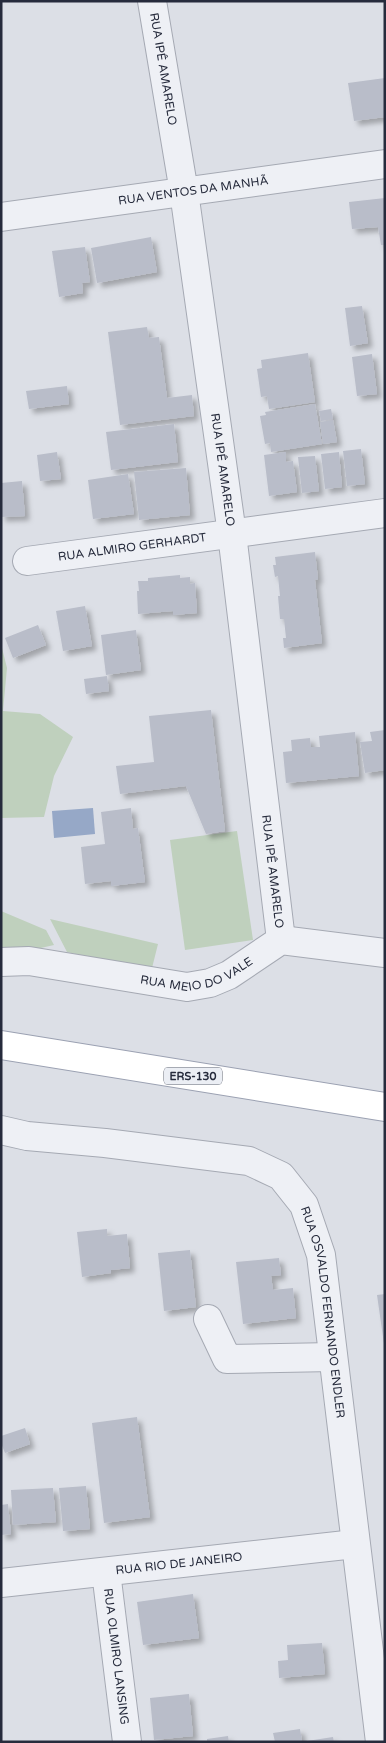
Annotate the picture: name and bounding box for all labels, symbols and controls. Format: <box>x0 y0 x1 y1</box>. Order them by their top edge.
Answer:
street label: RUA IPÊ AMARELO <box>147 12 180 127</box>
street label: RUA VENTOS DA MANHÃ <box>117 173 269 208</box>
street label: RUA IPÊ AMARELO <box>208 412 238 527</box>
street label: RUA ALMIRO GERHARDT <box>57 530 208 564</box>
street label: RUA IPÊ AMARELO <box>259 814 287 929</box>
street label: RUA MEIO DO VALE <box>139 954 256 994</box>
road number: ERS-130 <box>164 1068 222 1084</box>
street label: RUA OSVALDO FERNANDO ENDLER <box>298 1205 348 1419</box>
street label: RUA RIO DE JANEIRO <box>115 1549 243 1577</box>
street label: RUA OLMIRO LANSING <box>101 1587 132 1725</box>

